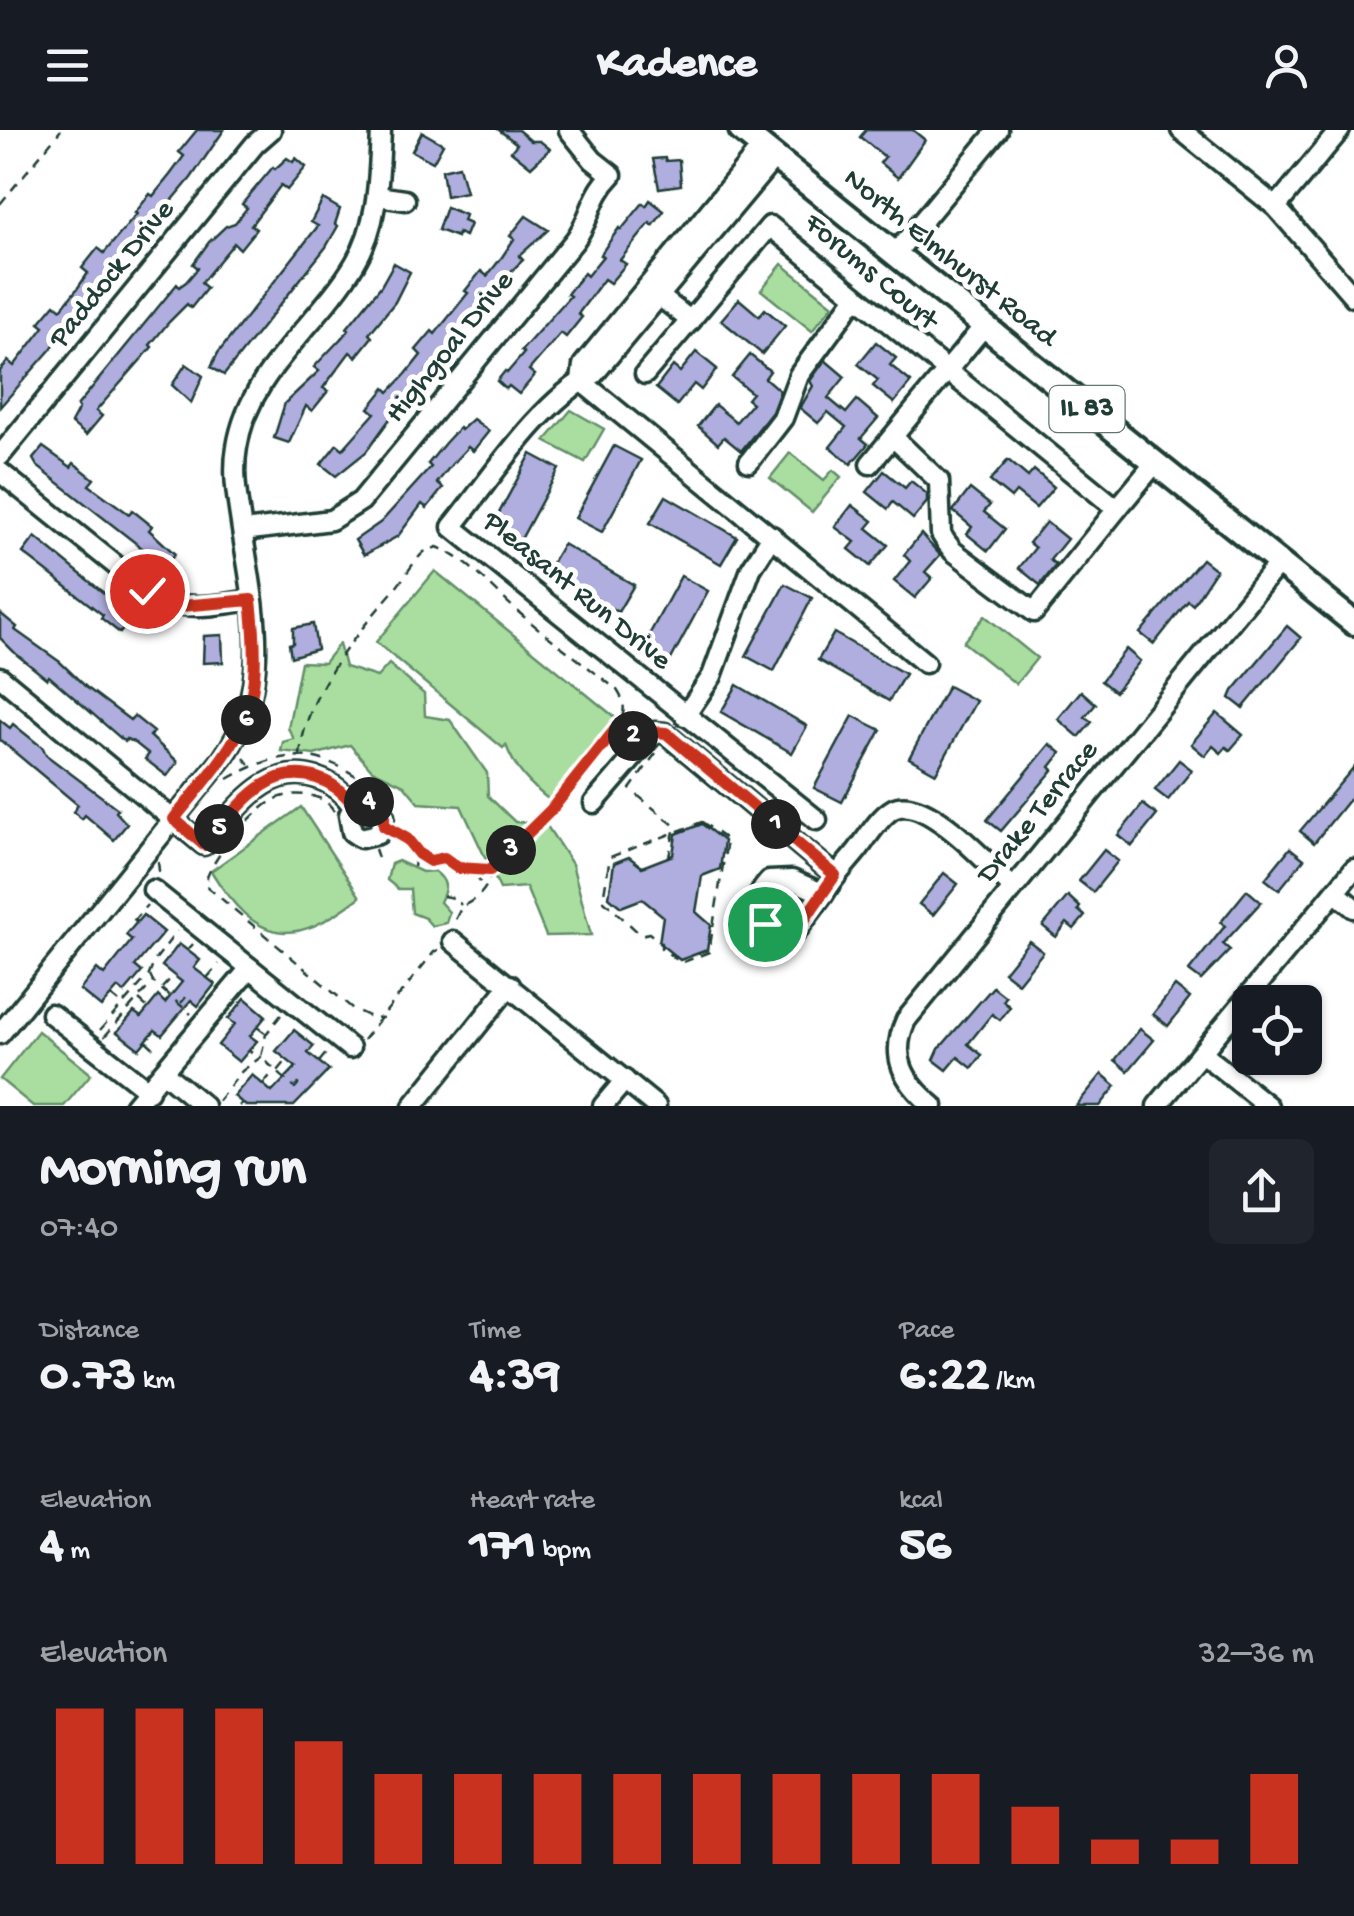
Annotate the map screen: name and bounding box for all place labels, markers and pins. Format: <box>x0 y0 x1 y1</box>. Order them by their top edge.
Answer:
pin <box>105 549 190 634</box>
pin: 6 <box>221 695 271 745</box>
pin: 2 <box>608 711 658 761</box>
pin: 4 <box>344 777 394 827</box>
pin: 1 <box>751 799 801 849</box>
pin: 5 <box>194 804 244 854</box>
pin: 3 <box>486 825 536 875</box>
pin <box>723 882 808 967</box>

